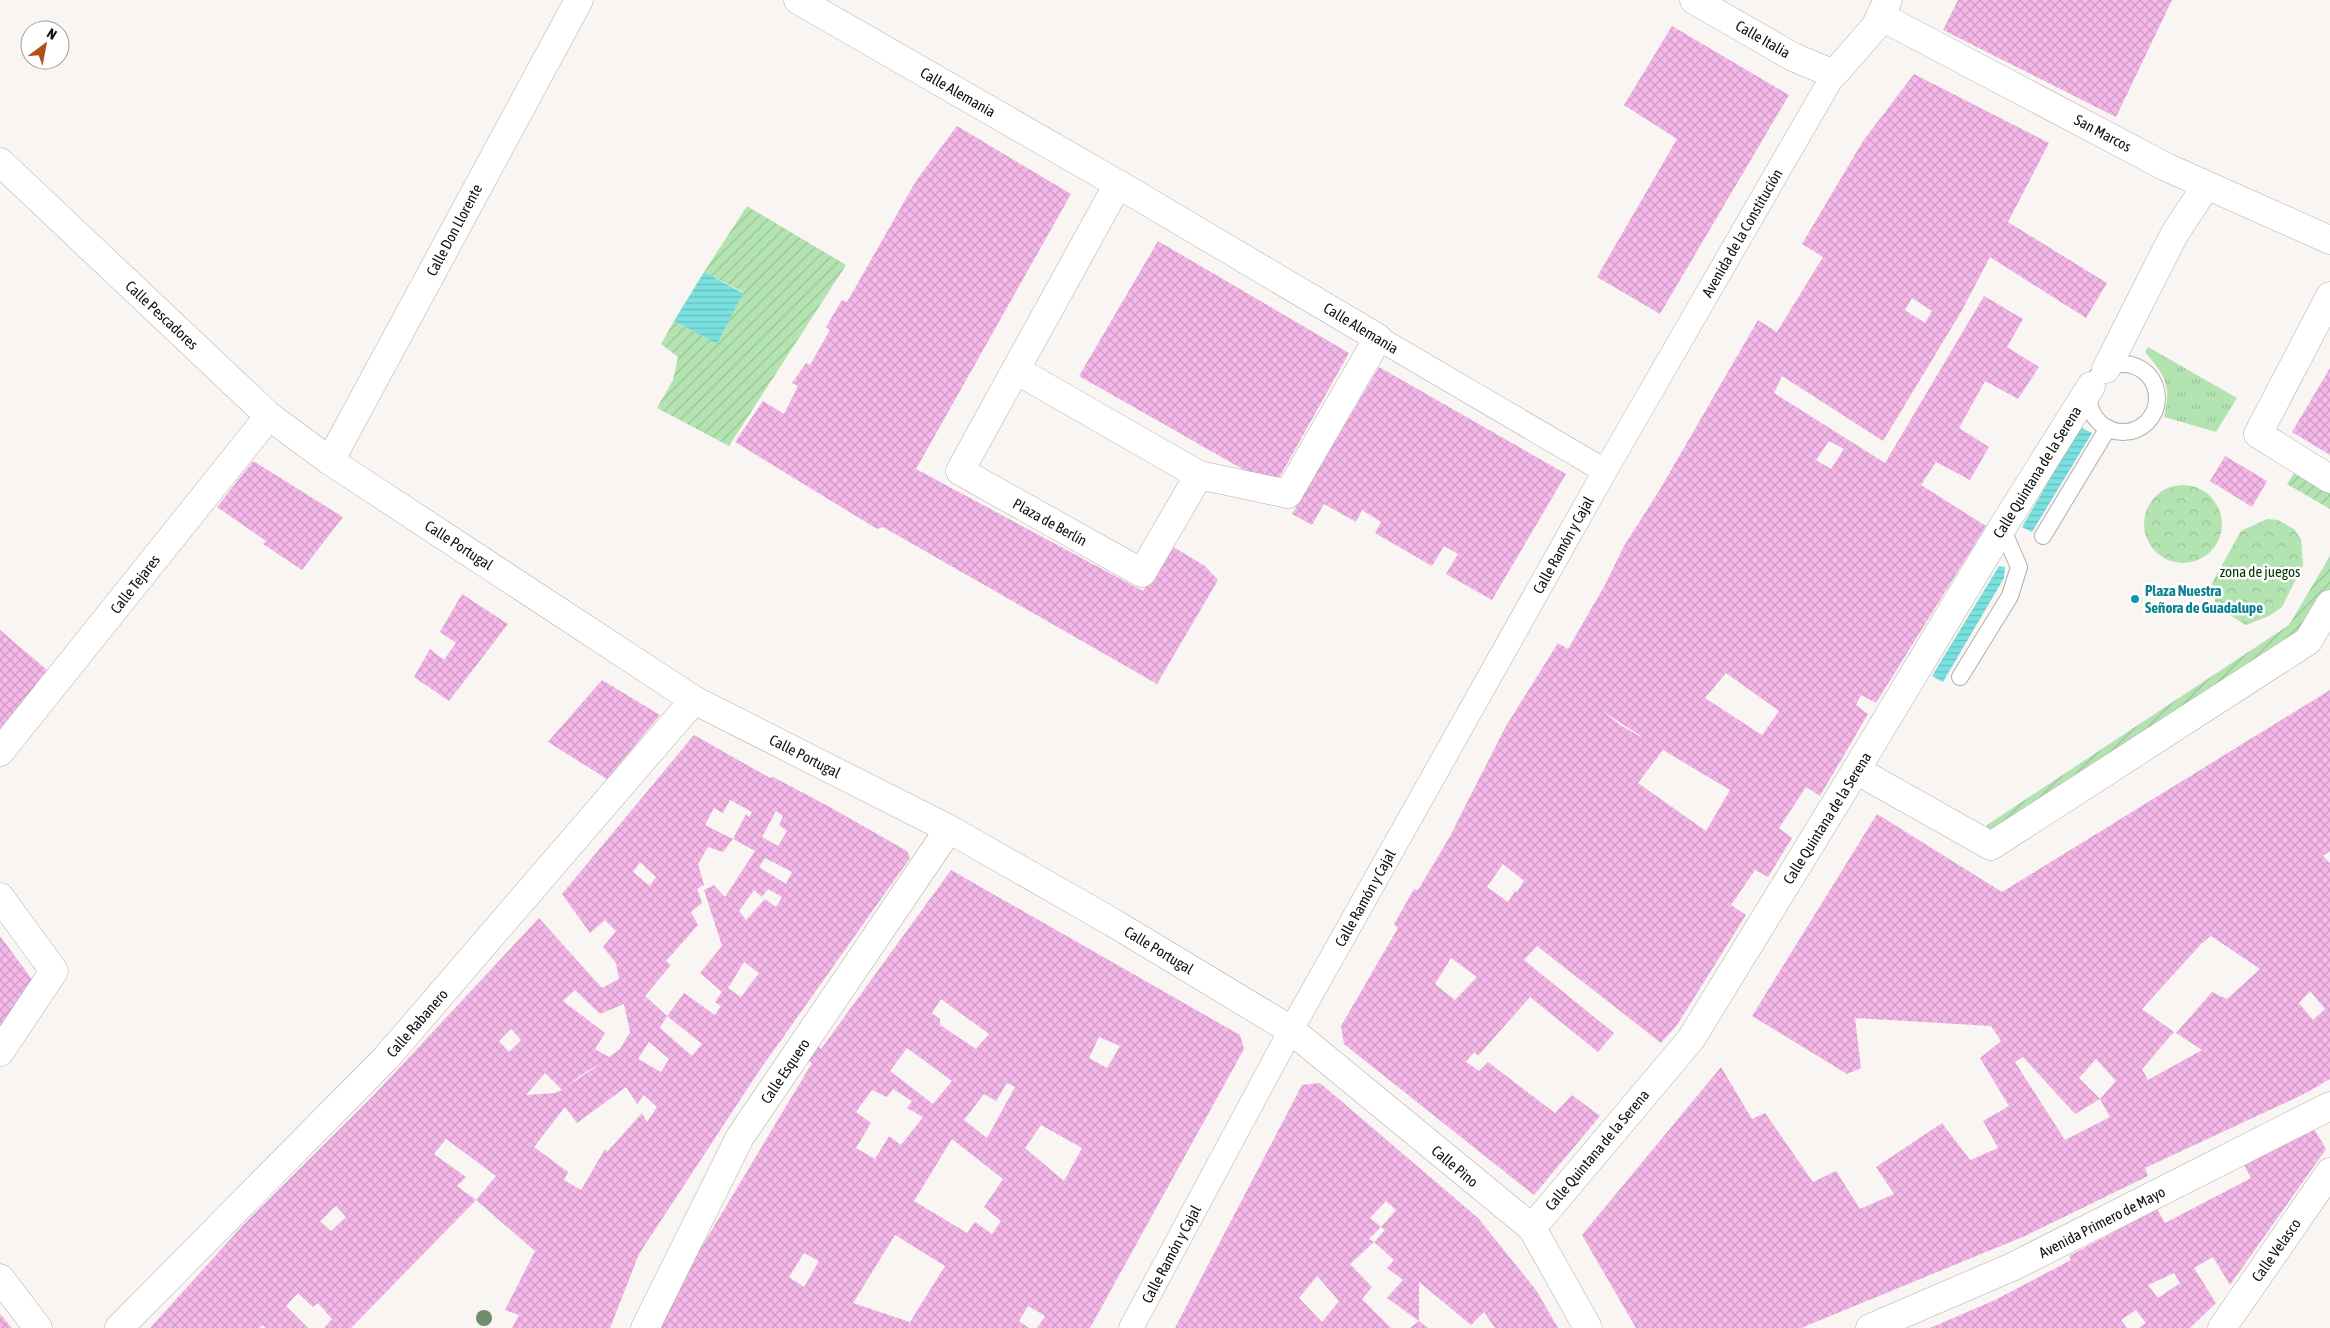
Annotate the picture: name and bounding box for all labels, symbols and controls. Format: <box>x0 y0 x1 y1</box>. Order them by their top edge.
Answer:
street label: Calle Italia <box>1733 17 1793 61</box>
north arrow <box>20 20 70 70</box>
text: N <box>44 25 60 43</box>
street label: Calle Alemania <box>917 64 999 120</box>
street label: San Marcos <box>2072 111 2134 155</box>
street label: Avenida de la Constitución <box>1698 166 1786 300</box>
street label: Calle Don Llorente <box>423 181 485 279</box>
street label: Calle Pescadores <box>122 277 202 353</box>
street label: Calle Alemania <box>1321 299 1401 357</box>
street label: Calle Quintana de la Serena <box>1989 403 2085 541</box>
street label: Calle Ramón y Cajal <box>1529 493 1597 597</box>
street label: Plaza de Berlín <box>1010 495 1090 549</box>
street label: Calle Portugal <box>422 517 496 573</box>
street label: Calle Tejares <box>107 551 163 617</box>
park label: zona de juegos <box>2220 563 2300 580</box>
place label: Plaza Nuestra Señora de Guadalupe <box>2145 582 2263 616</box>
marker: Plaza Nuestra Señora de Guadalupe <box>2129 593 2141 605</box>
street label: Calle Portugal <box>767 731 843 781</box>
street label: Calle Quintana de la Serena <box>1779 749 1875 887</box>
street label: Calle Ramón y Cajal <box>1331 846 1399 950</box>
street label: Calle Portugal <box>1121 923 1197 977</box>
street label: Calle Rabanero <box>383 986 451 1060</box>
street label: Calle Esquero <box>757 1035 813 1107</box>
street label: Calle Quintana de la Serena <box>1542 1086 1652 1214</box>
street label: Calle Pino <box>1428 1142 1482 1190</box>
street label: Avenida Primero de Mayo <box>2036 1183 2168 1261</box>
street label: Calle Ramón y Cajal <box>1138 1202 1204 1306</box>
street label: Calle Velasco <box>2248 1215 2304 1285</box>

